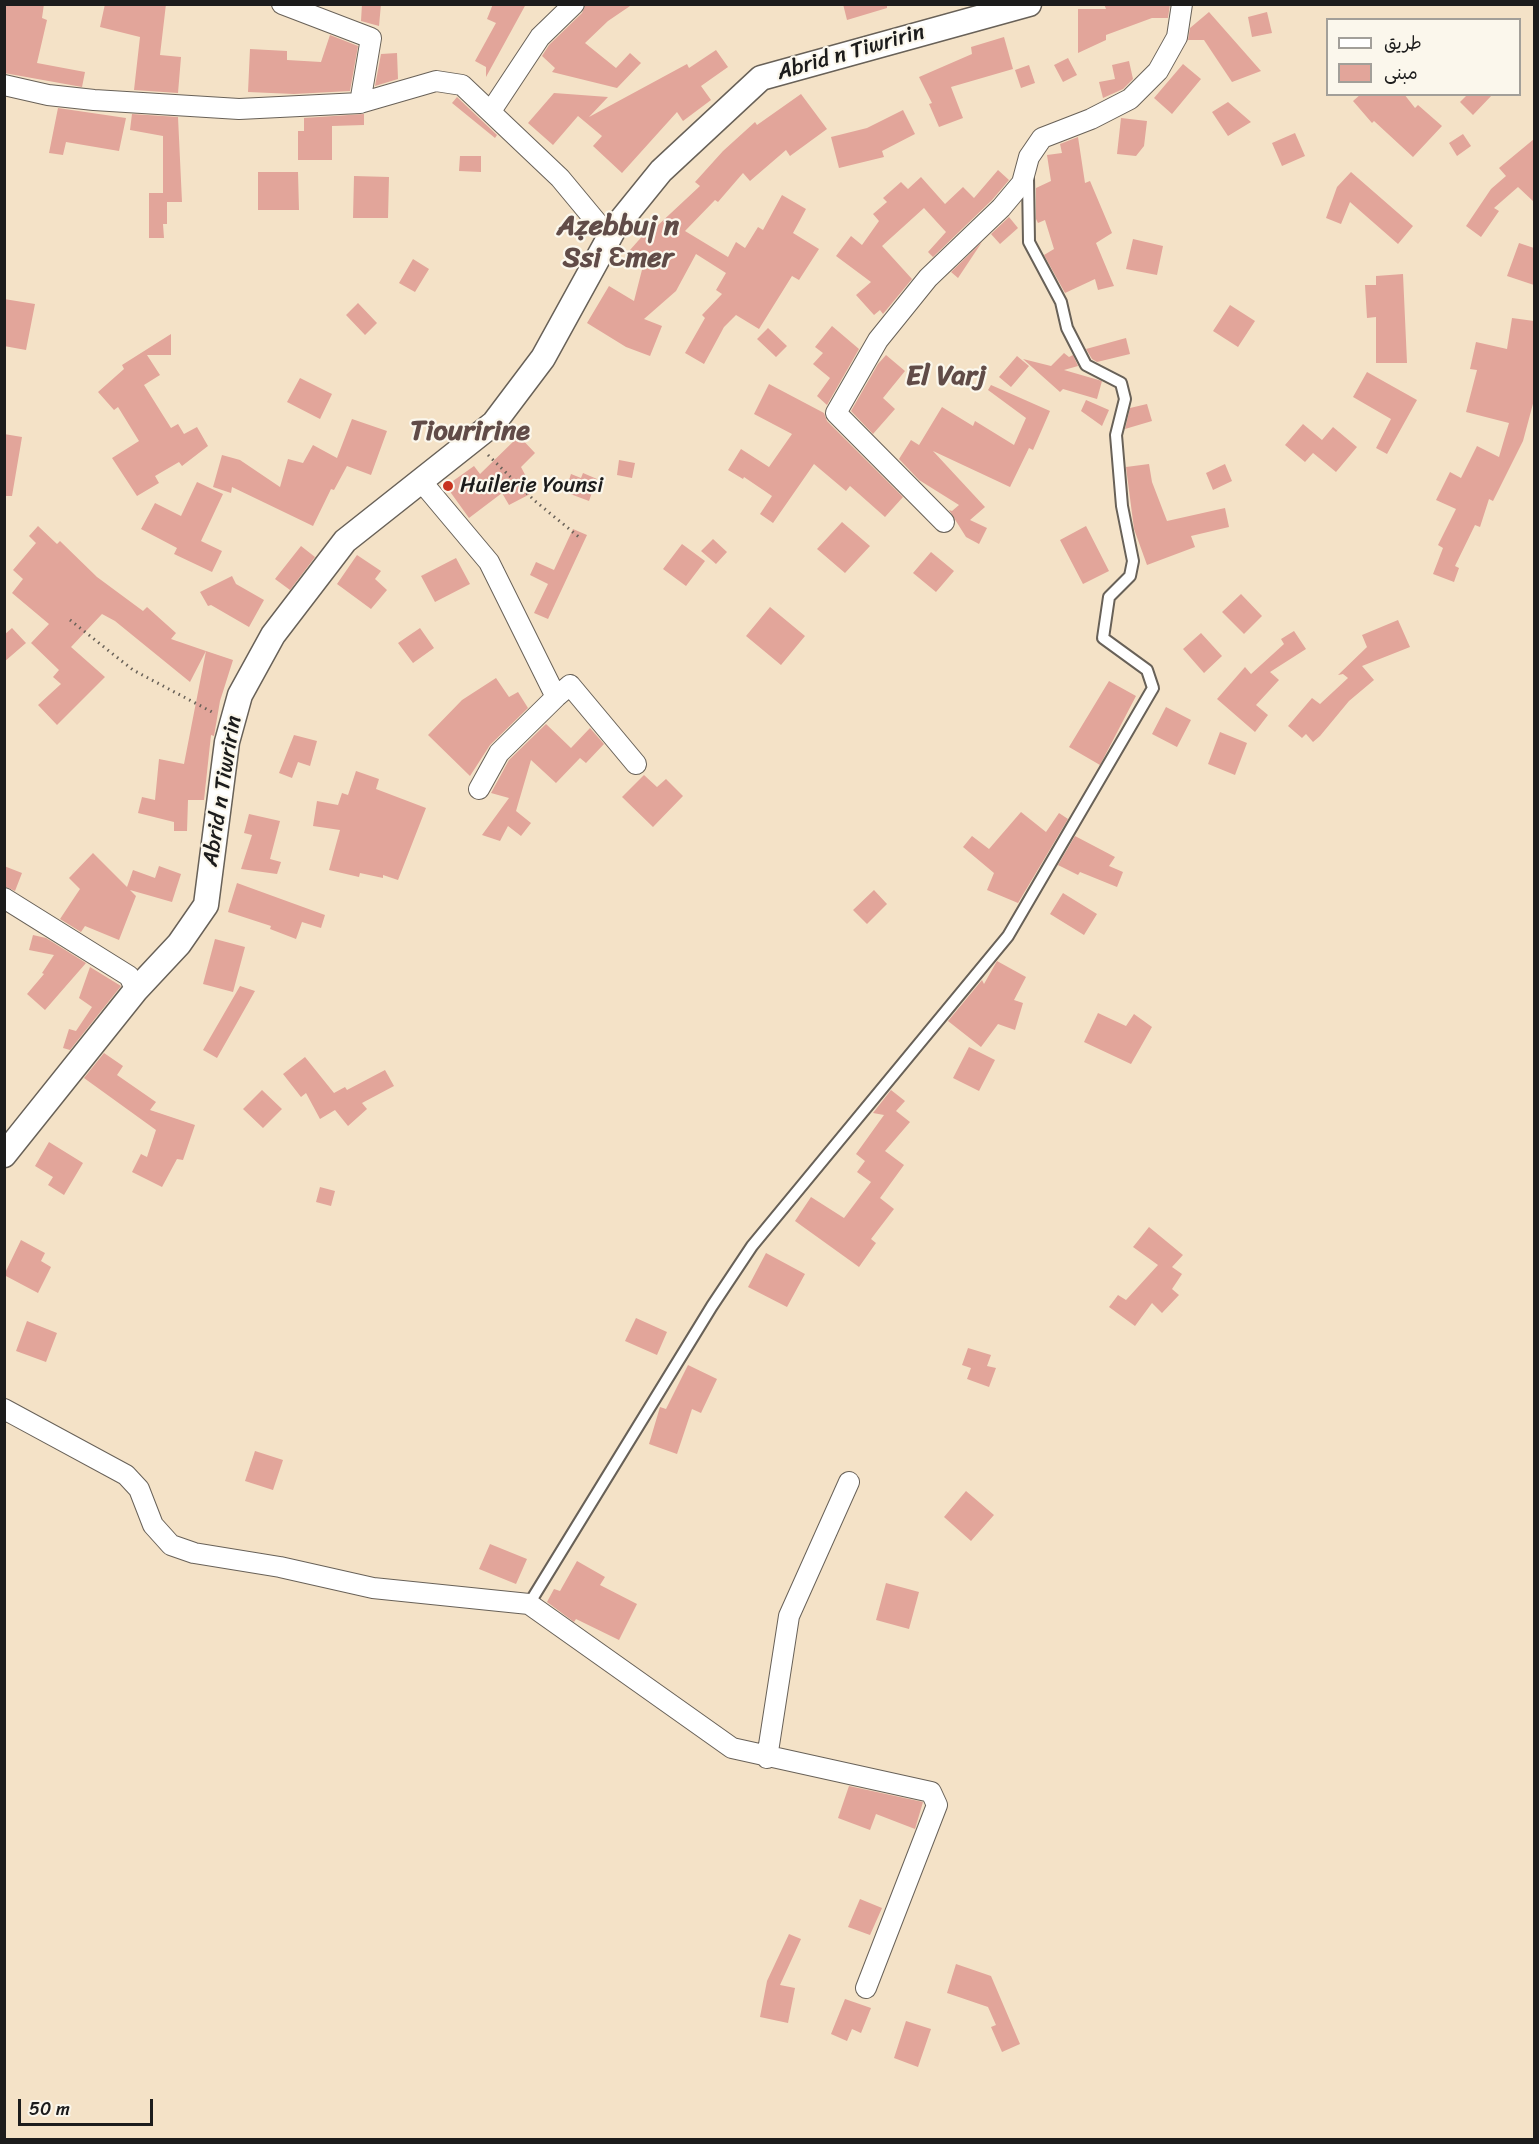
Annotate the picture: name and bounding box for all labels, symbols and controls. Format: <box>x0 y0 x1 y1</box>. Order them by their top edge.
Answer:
legend <box>1326 18 1521 96</box>
street label: Abrid n Tiwririn <box>774 19 928 87</box>
text: طريق <box>1384 27 1422 59</box>
text: مبنى <box>1384 57 1418 89</box>
district label: Aẓebbuj n Ssi Ɛmer <box>557 210 679 276</box>
district label: El Varj <box>906 360 986 394</box>
district label: Tiouririne <box>410 415 530 449</box>
place label: Huilerie Younsi <box>460 473 603 499</box>
marker: Huilerie Younsi <box>441 479 455 493</box>
street label: Abrid n Tiwririn <box>198 714 248 868</box>
scale bar <box>21 2087 156 2125</box>
text: 50 m <box>29 2093 70 2125</box>

